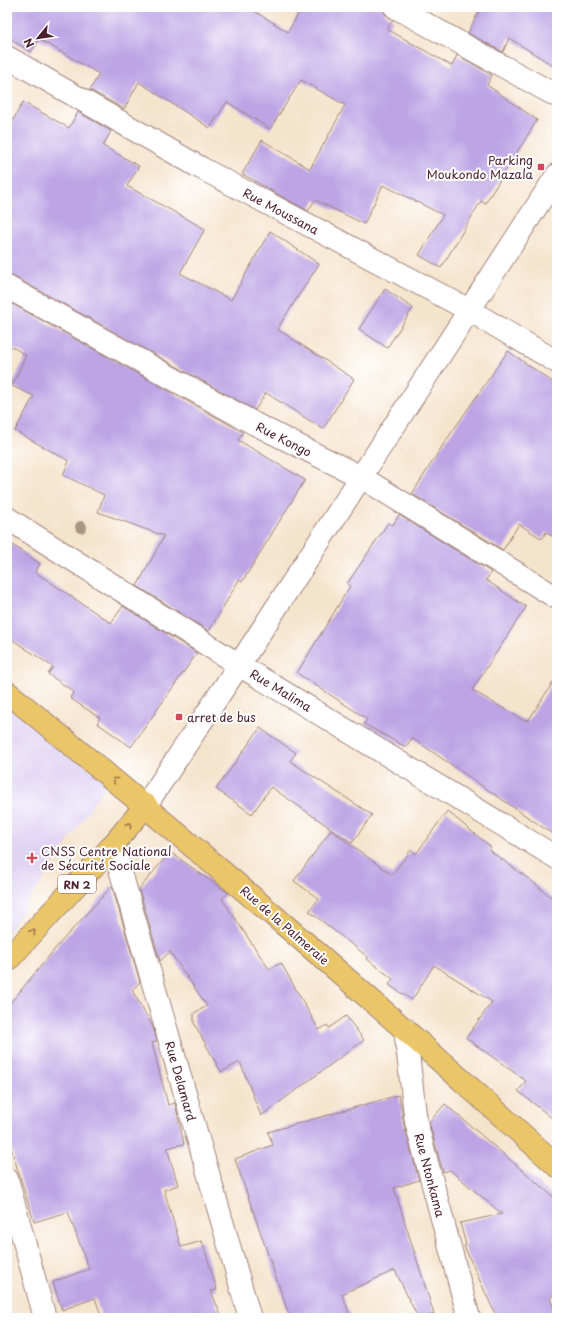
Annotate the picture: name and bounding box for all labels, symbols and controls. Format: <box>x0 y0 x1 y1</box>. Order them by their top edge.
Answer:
north arrow <box>18 18 58 58</box>
text: N <box>19 35 38 51</box>
place label: Parking Moukondo Mazala <box>427 151 533 183</box>
marker: Parking Moukondo Mazala <box>536 162 546 172</box>
street label: Rue Moussana <box>240 183 323 239</box>
street label: Rue Kongo <box>253 417 315 461</box>
street label: Rue Malima <box>247 665 316 716</box>
place label: arret de bus <box>187 708 256 726</box>
marker: arret de bus <box>174 712 184 722</box>
one-way arrow <box>113 778 120 785</box>
one-way arrow <box>125 822 132 830</box>
place label: CNSS Centre National de Sécurité Sociale <box>41 842 171 874</box>
marker: CNSS Centre National de Sécurité Sociale <box>26 852 38 864</box>
road number: RN 2 <box>58 875 96 893</box>
street label: Rue de la Palmeraie <box>237 881 333 969</box>
one-way arrow <box>29 929 36 937</box>
street label: Rue Delamard <box>161 1039 201 1124</box>
street label: Rue Ntonkama <box>410 1131 450 1219</box>

